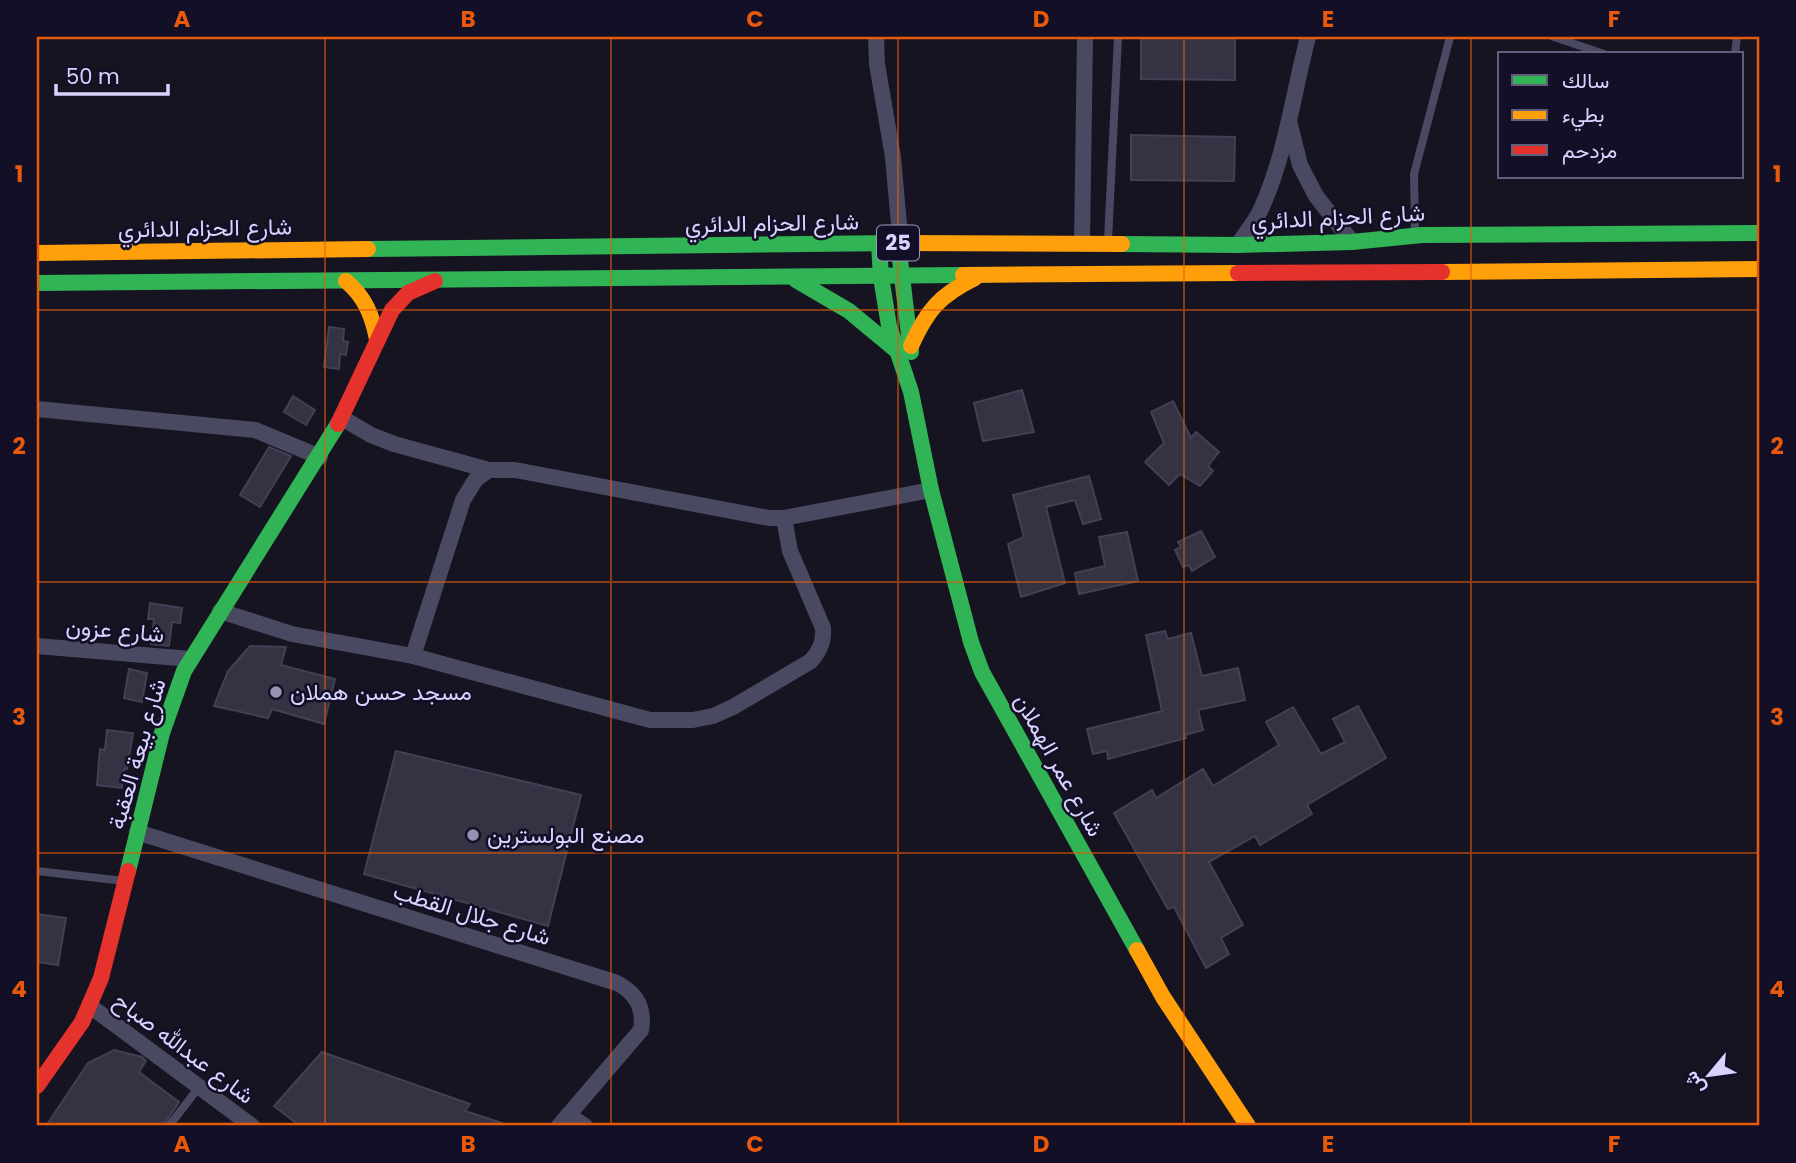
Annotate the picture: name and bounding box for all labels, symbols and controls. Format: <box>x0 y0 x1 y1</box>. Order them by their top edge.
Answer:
text: A <box>174 3 191 35</box>
text: B <box>460 3 476 35</box>
text: C <box>746 3 764 35</box>
text: D <box>1033 3 1049 35</box>
text: E <box>1322 3 1334 35</box>
text: F <box>1608 3 1620 35</box>
scale bar <box>56 52 168 96</box>
legend <box>1498 52 1744 178</box>
text: 50 m <box>66 62 120 91</box>
text: سالك <box>1562 66 1609 95</box>
text: بطيء <box>1562 100 1605 132</box>
text: مزدحم <box>1562 136 1617 165</box>
text: 1 <box>15 158 23 190</box>
text: 1 <box>1773 158 1781 190</box>
street label: شارع الحزام الدائري <box>1250 196 1426 241</box>
street label: شارع الحزام الدائري <box>685 205 859 244</box>
street label: شارع الحزام الدائري <box>118 210 292 249</box>
road number: 25 <box>877 226 919 260</box>
text: 2 <box>12 430 26 462</box>
text: 2 <box>1770 430 1784 462</box>
street label: شارع عزون <box>64 610 166 650</box>
street label: شارع بيعة العقبة <box>100 675 174 833</box>
place label: مسجد حسن هملان <box>290 676 472 708</box>
marker: مسجد حسن هملان <box>268 684 284 700</box>
street label: شارع عمر الهملان <box>1007 688 1111 842</box>
text: 3 <box>12 701 26 733</box>
text: 3 <box>1770 701 1784 733</box>
place label: مصنع البولسترين <box>487 819 645 851</box>
marker: مصنع البولسترين <box>465 827 481 843</box>
street label: شارع جلال القطب <box>389 875 555 953</box>
text: 4 <box>11 973 27 1005</box>
text: 4 <box>1769 973 1785 1005</box>
street label: شارع عبدالله صباح <box>107 985 261 1111</box>
north arrow <box>1674 1040 1744 1110</box>
text: ش <box>1677 1066 1712 1100</box>
text: A <box>174 1128 191 1160</box>
text: B <box>460 1128 476 1160</box>
text: C <box>746 1128 764 1160</box>
text: D <box>1033 1128 1049 1160</box>
text: E <box>1322 1128 1334 1160</box>
text: F <box>1608 1128 1620 1160</box>

